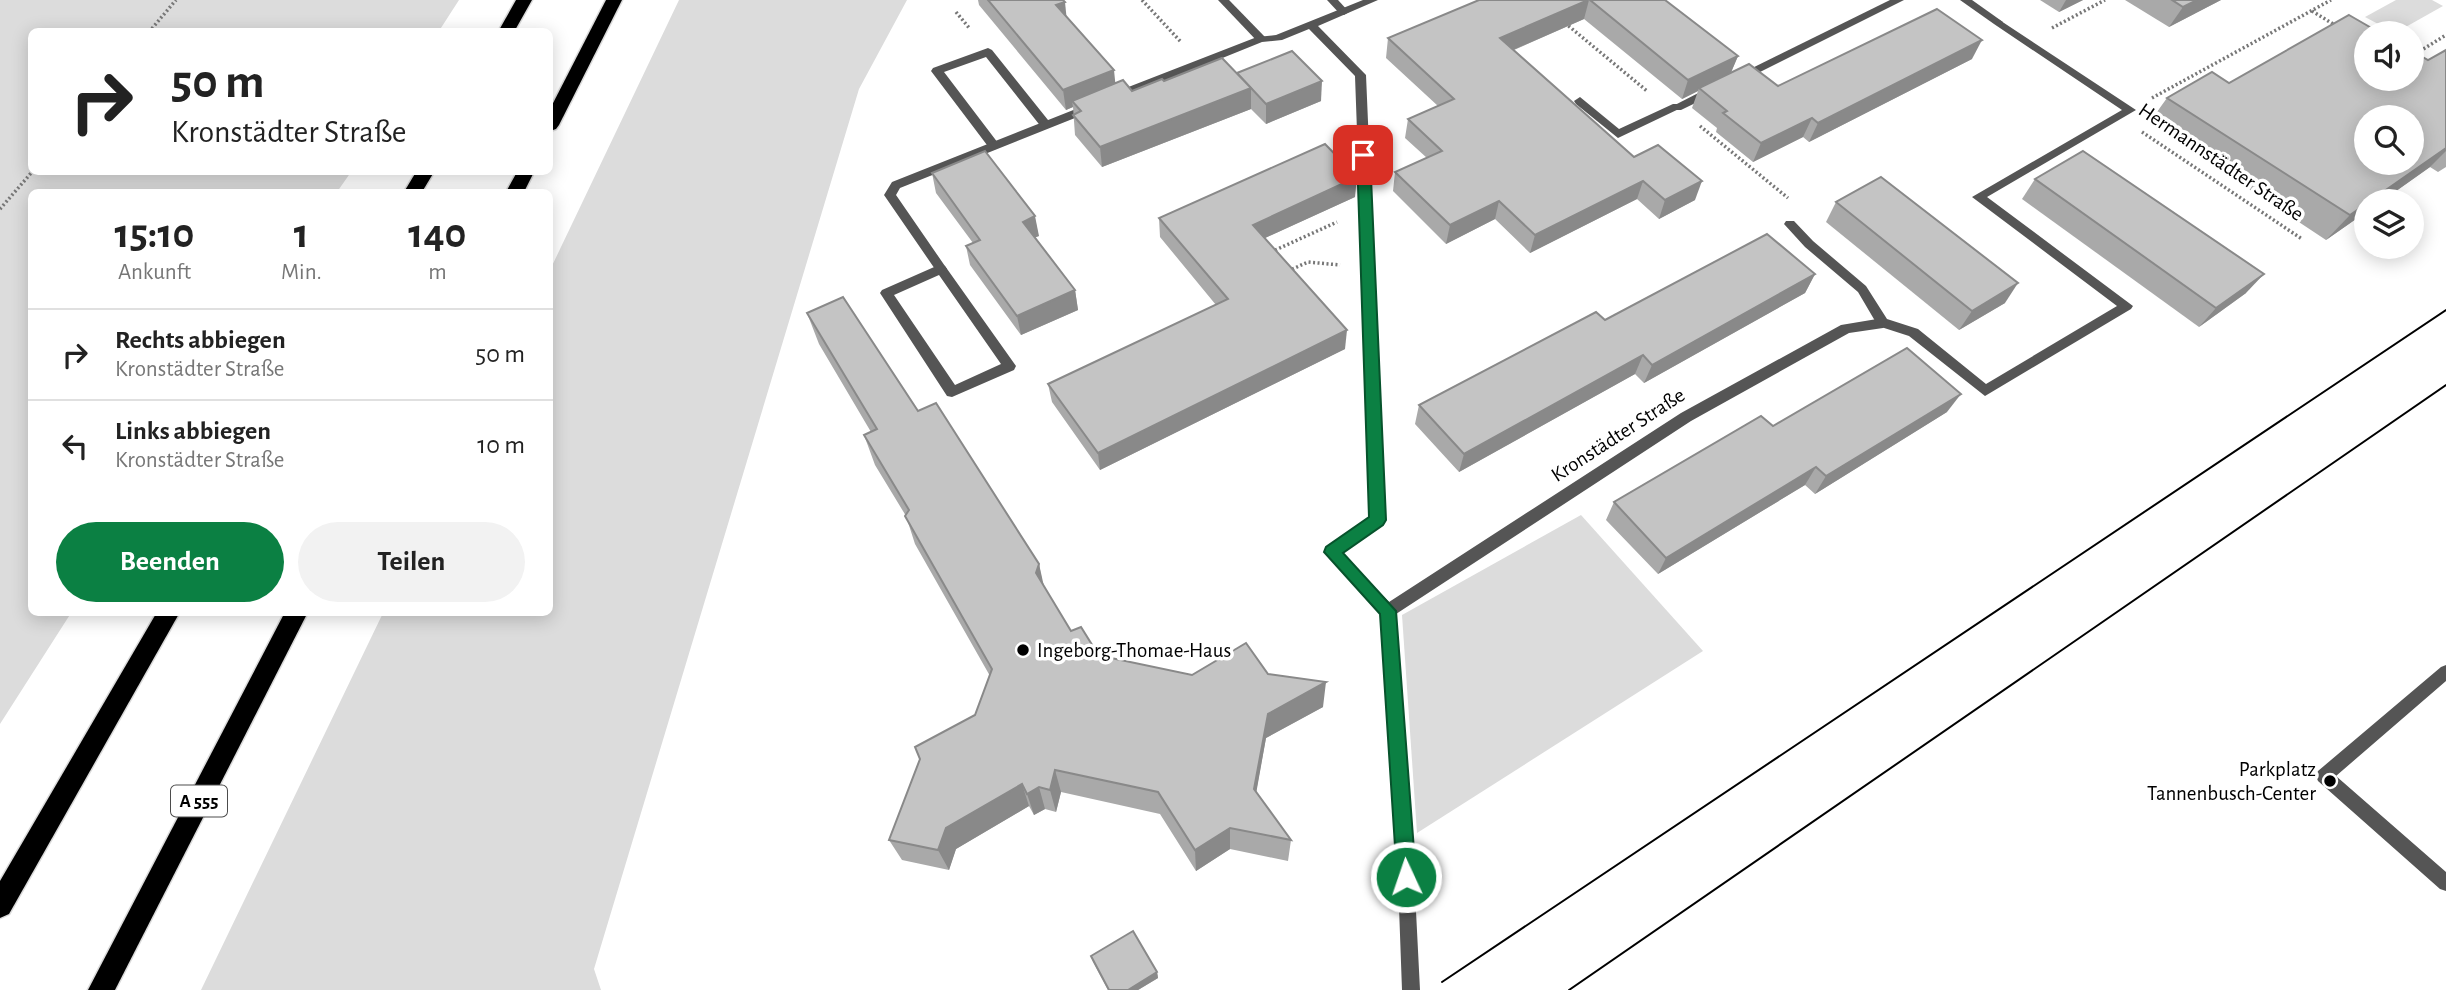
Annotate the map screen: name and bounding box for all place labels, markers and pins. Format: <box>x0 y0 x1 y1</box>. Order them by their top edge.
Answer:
pin <box>1333 125 1393 185</box>
place label: Ingeborg-Thomae-Haus <box>1037 640 1231 661</box>
marker: Ingeborg-Thomae-Haus <box>1015 642 1031 658</box>
place label: Parkplatz Tannenbusch-Center <box>2147 759 2316 804</box>
marker: Parkplatz Tannenbusch-Center <box>2322 773 2338 789</box>

